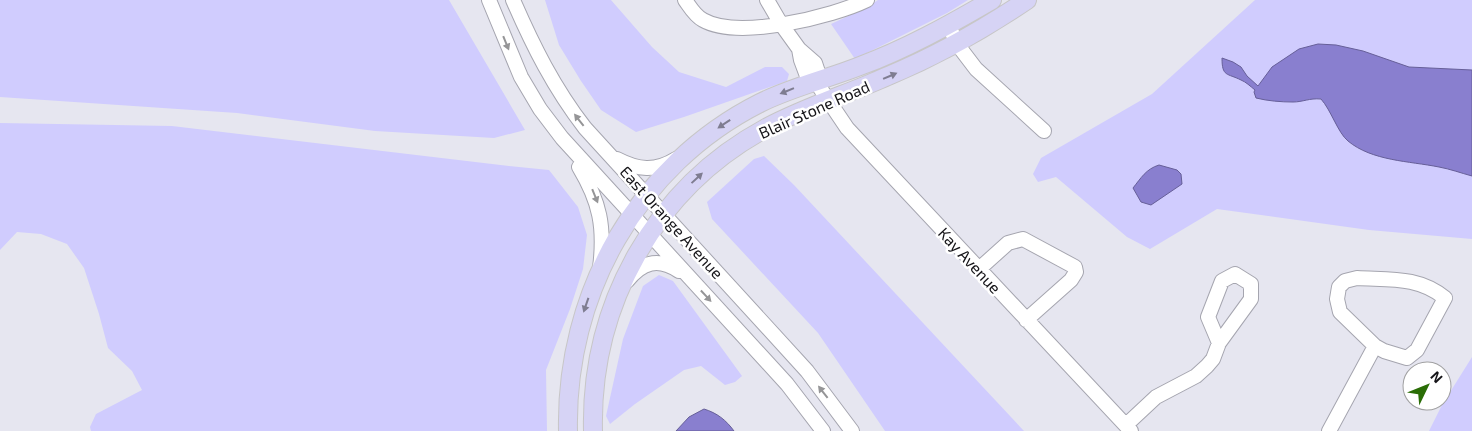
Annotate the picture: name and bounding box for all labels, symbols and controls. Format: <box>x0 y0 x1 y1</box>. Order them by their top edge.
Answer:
one-way arrow <box>502 36 510 51</box>
one-way arrow <box>883 71 897 79</box>
street label: Blair Stone Road <box>756 76 872 142</box>
one-way arrow <box>779 87 794 95</box>
one-way arrow <box>573 114 584 127</box>
one-way arrow <box>717 119 730 129</box>
street label: East Orange Avenue <box>616 162 728 282</box>
one-way arrow <box>691 172 703 184</box>
one-way arrow <box>591 189 599 203</box>
street label: Kay Avenue <box>935 223 1005 297</box>
one-way arrow <box>700 290 712 302</box>
one-way arrow <box>582 298 590 313</box>
north arrow <box>1402 361 1452 411</box>
text: N <box>1427 367 1447 386</box>
one-way arrow <box>818 386 829 399</box>

